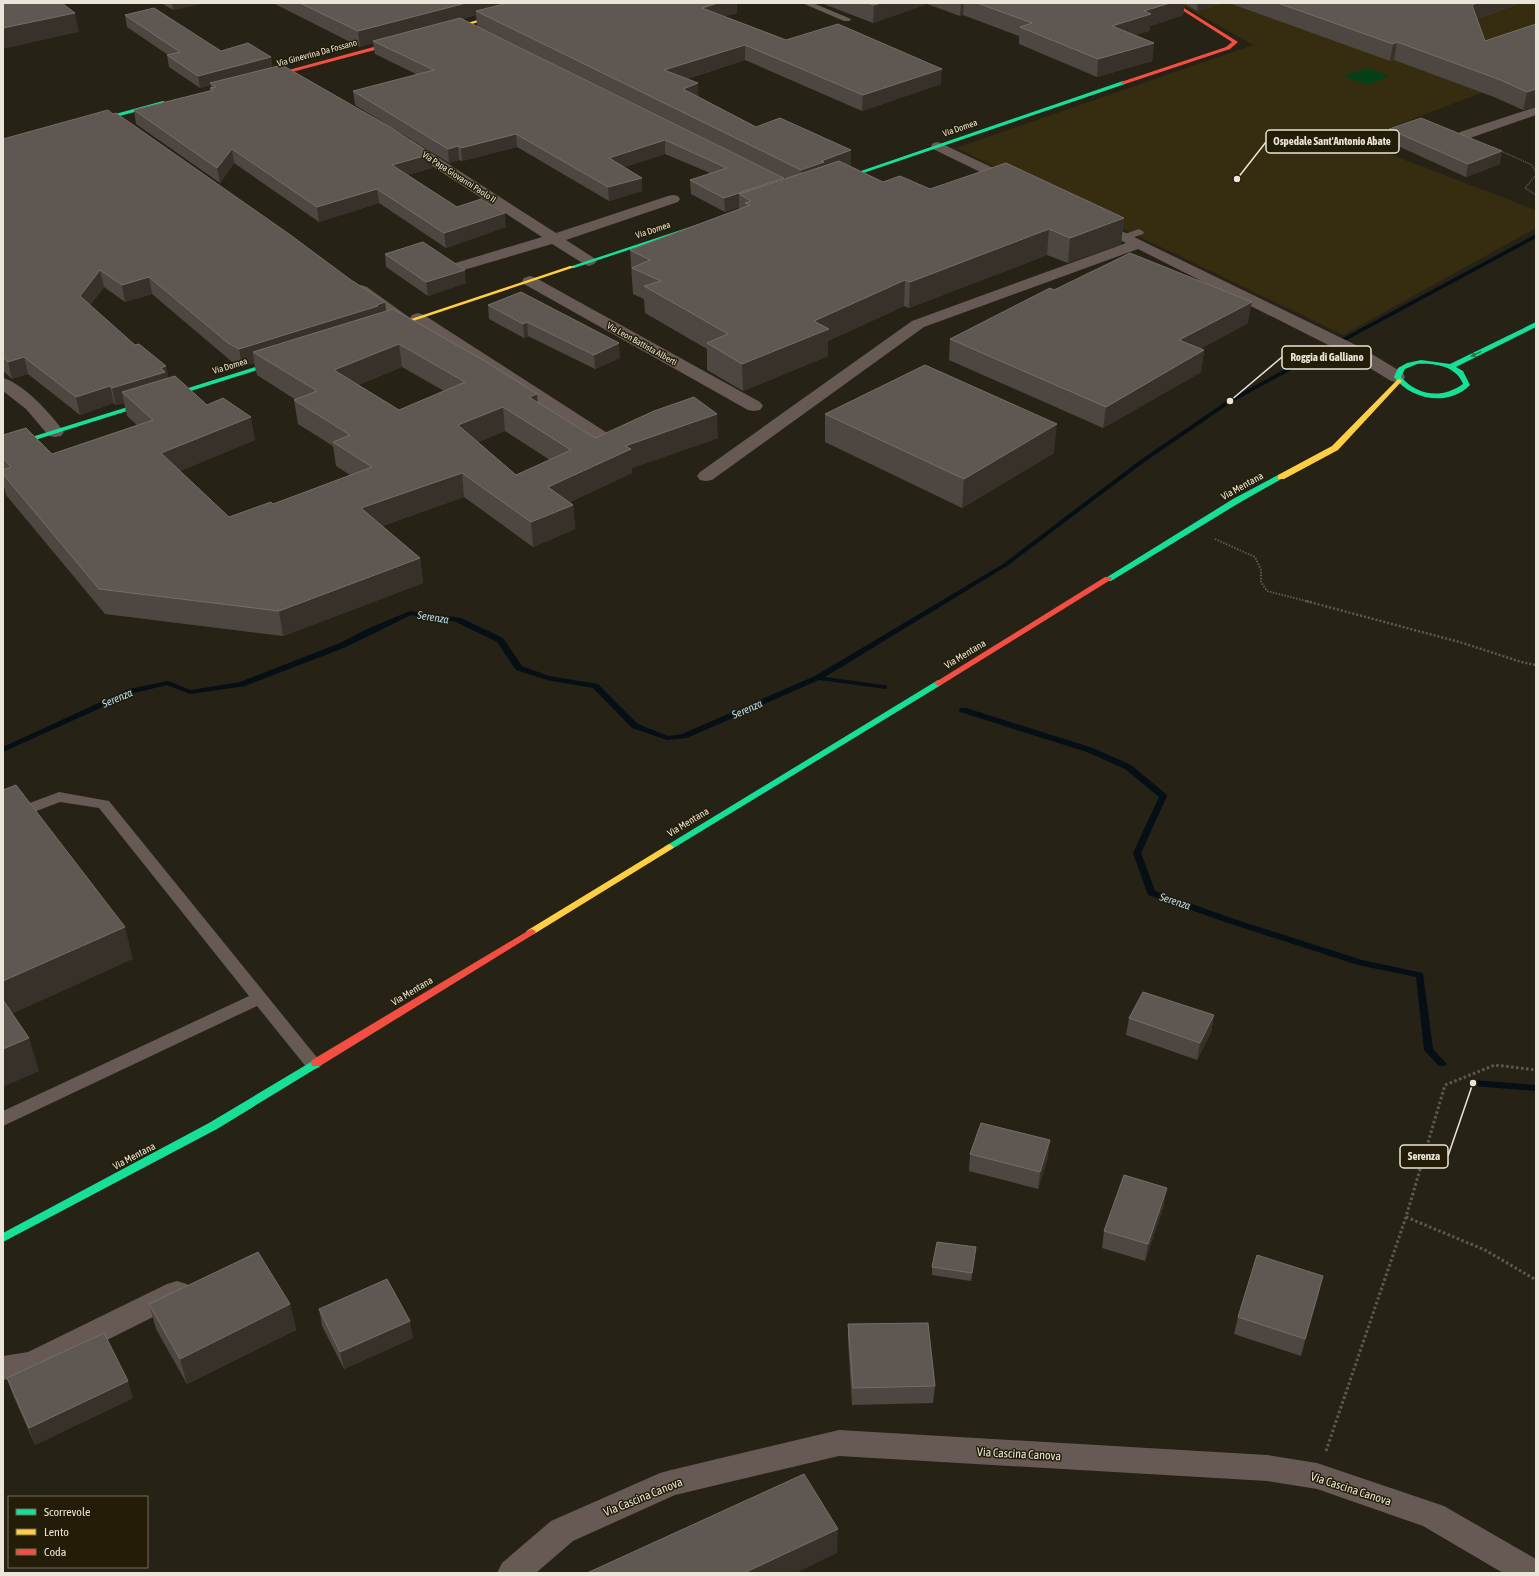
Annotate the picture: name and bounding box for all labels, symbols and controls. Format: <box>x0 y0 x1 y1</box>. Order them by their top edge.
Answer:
street label: Via Ginevrina Da Fossano <box>276 37 358 69</box>
street label: Via Domea <box>941 117 979 139</box>
callout: Ospedale Sant'Antonio Abate <box>1266 130 1399 153</box>
text: Ospedale Sant'Antonio Abate <box>1273 135 1391 147</box>
street label: Via Papa Giovanni Paolo II <box>420 149 498 205</box>
street label: Via Domea <box>634 220 672 240</box>
street label: Via Leon Battista Alberti <box>605 321 679 367</box>
callout: Roggia di Galliano <box>1282 346 1371 369</box>
text: Roggia di Galliano <box>1290 351 1364 363</box>
one-way arrow <box>1470 351 1482 357</box>
street label: Via Domea <box>211 356 249 376</box>
street label: Via Mentana <box>1219 470 1265 502</box>
water label: Serenza <box>415 608 450 625</box>
street label: Via Mentana <box>942 637 988 671</box>
water label: Serenza <box>99 686 134 710</box>
water label: Serenza <box>729 697 764 721</box>
street label: Via Mentana <box>665 805 711 839</box>
water label: Serenza <box>1157 890 1192 912</box>
street label: Via Mentana <box>389 974 435 1008</box>
street label: Via Mentana <box>111 1140 157 1172</box>
callout: Serenza <box>1400 1145 1448 1168</box>
text: Serenza <box>1408 1150 1440 1162</box>
street label: Via Cascina Canova <box>977 1445 1061 1463</box>
street label: Via Cascina Canova <box>1309 1469 1393 1509</box>
street label: Via Cascina Canova <box>601 1475 685 1519</box>
legend <box>8 1496 148 1568</box>
text: Scorrevole <box>44 1505 91 1519</box>
text: Lento <box>44 1525 69 1539</box>
text: Coda <box>44 1545 66 1559</box>

